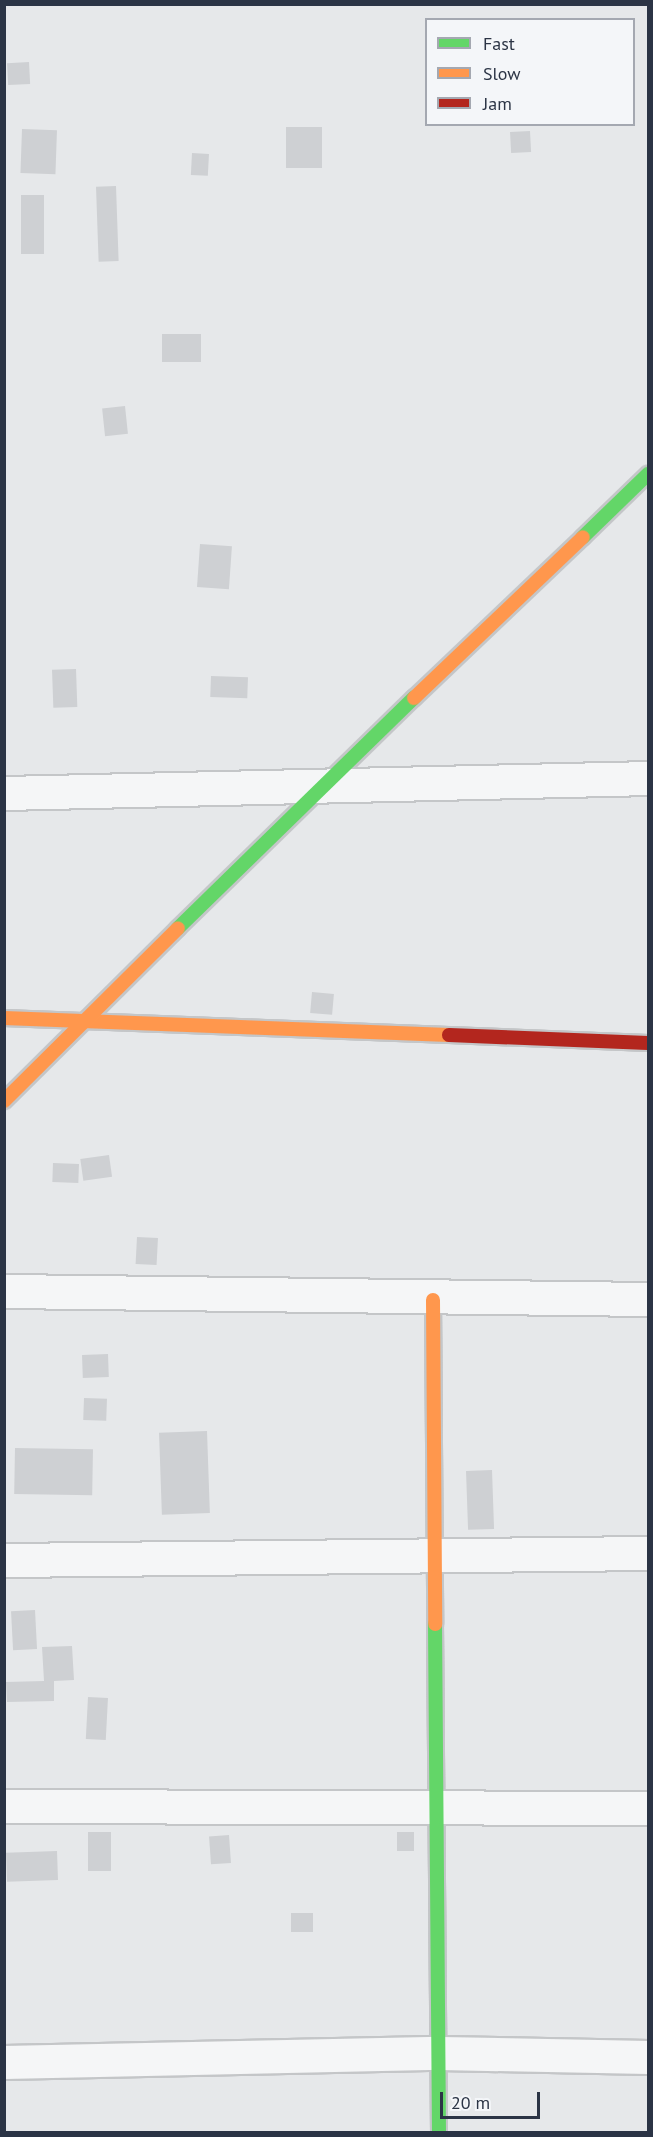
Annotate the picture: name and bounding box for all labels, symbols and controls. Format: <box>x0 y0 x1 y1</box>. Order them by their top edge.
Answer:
legend <box>425 18 635 126</box>
text: Fast <box>483 32 515 55</box>
text: Slow <box>483 62 521 85</box>
text: Jam <box>483 92 512 115</box>
scale bar <box>443 2080 544 2118</box>
text: 20 m <box>451 2091 490 2114</box>

